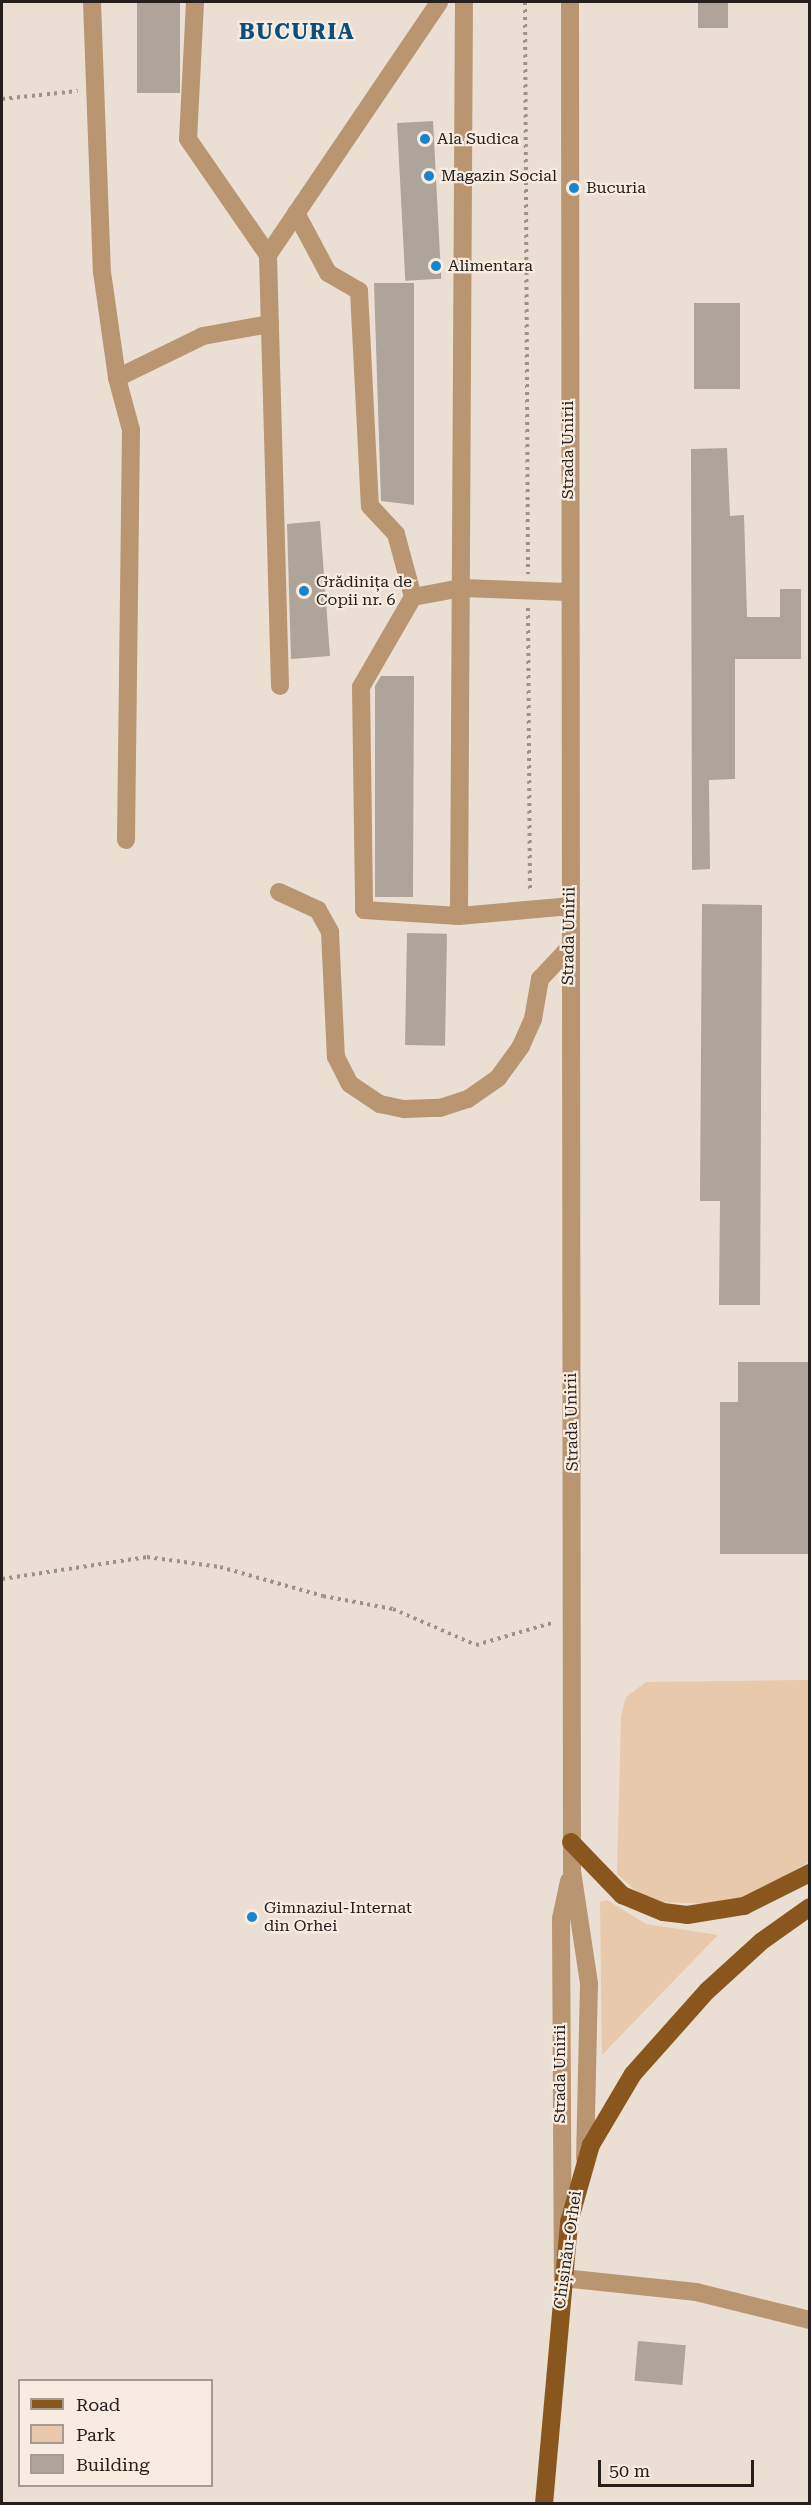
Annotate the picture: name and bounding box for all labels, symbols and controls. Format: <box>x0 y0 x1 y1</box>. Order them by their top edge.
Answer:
district label: BUCURIA <box>239 19 355 45</box>
place label: Ala Sudica <box>437 129 519 149</box>
marker: Ala Sudica <box>418 132 432 146</box>
place label: Magazin Social <box>441 166 557 186</box>
marker: Magazin Social <box>422 169 436 183</box>
place label: Bucuria <box>586 178 646 198</box>
marker: Bucuria <box>567 181 581 195</box>
place label: Alimentara <box>448 256 533 276</box>
marker: Alimentara <box>429 259 443 273</box>
street label: Strada Unirii <box>558 401 578 499</box>
place label: Grădinița de Copii nr. 6 <box>316 572 412 610</box>
marker: Grădinița de Copii nr. 6 <box>297 584 311 598</box>
street label: Strada Unirii <box>559 887 579 985</box>
street label: Strada Unirii <box>562 1373 582 1471</box>
place label: Gimnaziul-Internat din Orhei <box>264 1898 412 1936</box>
marker: Gimnaziul-Internat din Orhei <box>245 1910 259 1924</box>
street label: Strada Unirii <box>550 2025 570 2123</box>
street label: Chișinău-Orhei <box>550 2190 586 2310</box>
legend <box>18 2379 213 2487</box>
text: Road <box>76 2394 120 2415</box>
text: Park <box>76 2424 116 2445</box>
scale bar <box>601 2448 757 2486</box>
text: Building <box>76 2454 150 2475</box>
text: 50 m <box>609 2460 650 2481</box>

